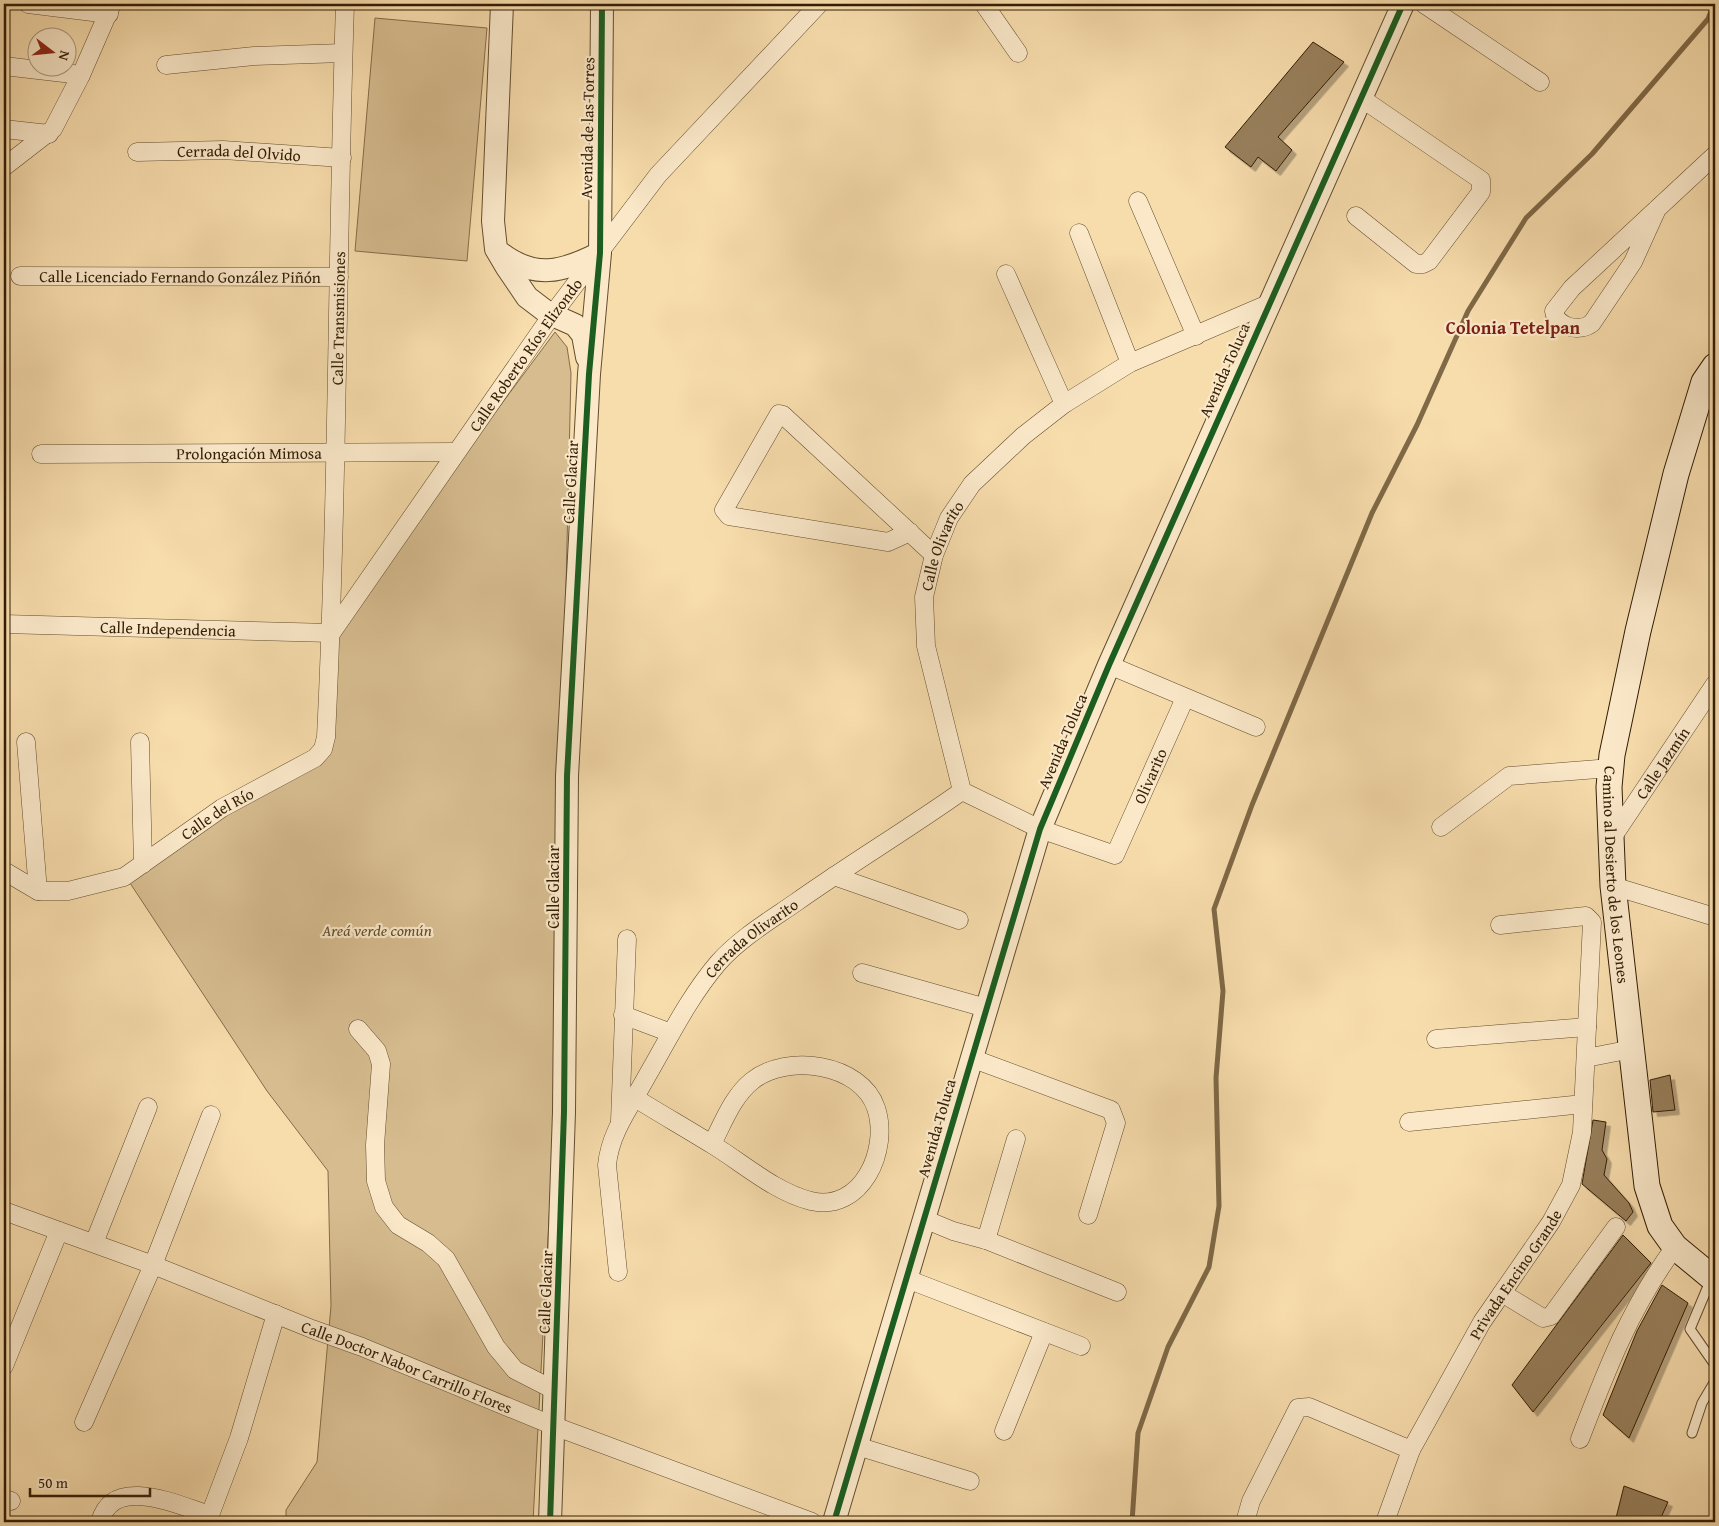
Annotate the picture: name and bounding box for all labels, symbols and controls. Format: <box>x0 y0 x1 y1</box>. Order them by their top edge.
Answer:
north arrow <box>28 28 78 78</box>
text: N <box>53 48 75 63</box>
street label: Avenida de las Torres <box>574 57 600 199</box>
street label: Cerrada del Olvido <box>177 138 302 167</box>
street label: Calle Transmisiones <box>325 251 351 385</box>
street label: Calle Licenciado Fernando González Piñón <box>39 264 321 289</box>
street label: Calle Roberto Ríos Elizondo <box>463 273 588 436</box>
district label: Colonia Tetelpan <box>1446 314 1581 341</box>
street label: Avenida Toluca <box>1192 318 1256 421</box>
street label: Calle Glaciar <box>556 439 584 524</box>
street label: Prolongación Mimosa <box>176 441 322 465</box>
street label: Calle Olivarito <box>914 496 970 593</box>
street label: Calle Independencia <box>100 615 236 642</box>
street label: Avenida Toluca <box>1031 689 1093 792</box>
street label: Calle Jazmín <box>1629 722 1695 804</box>
street label: Olivarito <box>1127 744 1173 808</box>
street label: Camino al Desierto de los Leones <box>1597 765 1636 985</box>
street label: Calle del Río <box>176 781 258 846</box>
street label: Calle Glaciar <box>541 845 565 929</box>
street label: Cerrada Olivarito <box>698 892 803 983</box>
park label: Areá verde común <box>321 918 432 942</box>
street label: Avenida Toluca <box>910 1076 962 1180</box>
street label: Privada Encino Grande <box>1463 1205 1568 1344</box>
street label: Calle Glaciar <box>532 1249 558 1334</box>
street label: Calle Doctor Nabor Carrillo Flores <box>298 1314 516 1420</box>
scale bar <box>30 1466 150 1498</box>
text: 50 m <box>38 1472 69 1493</box>

